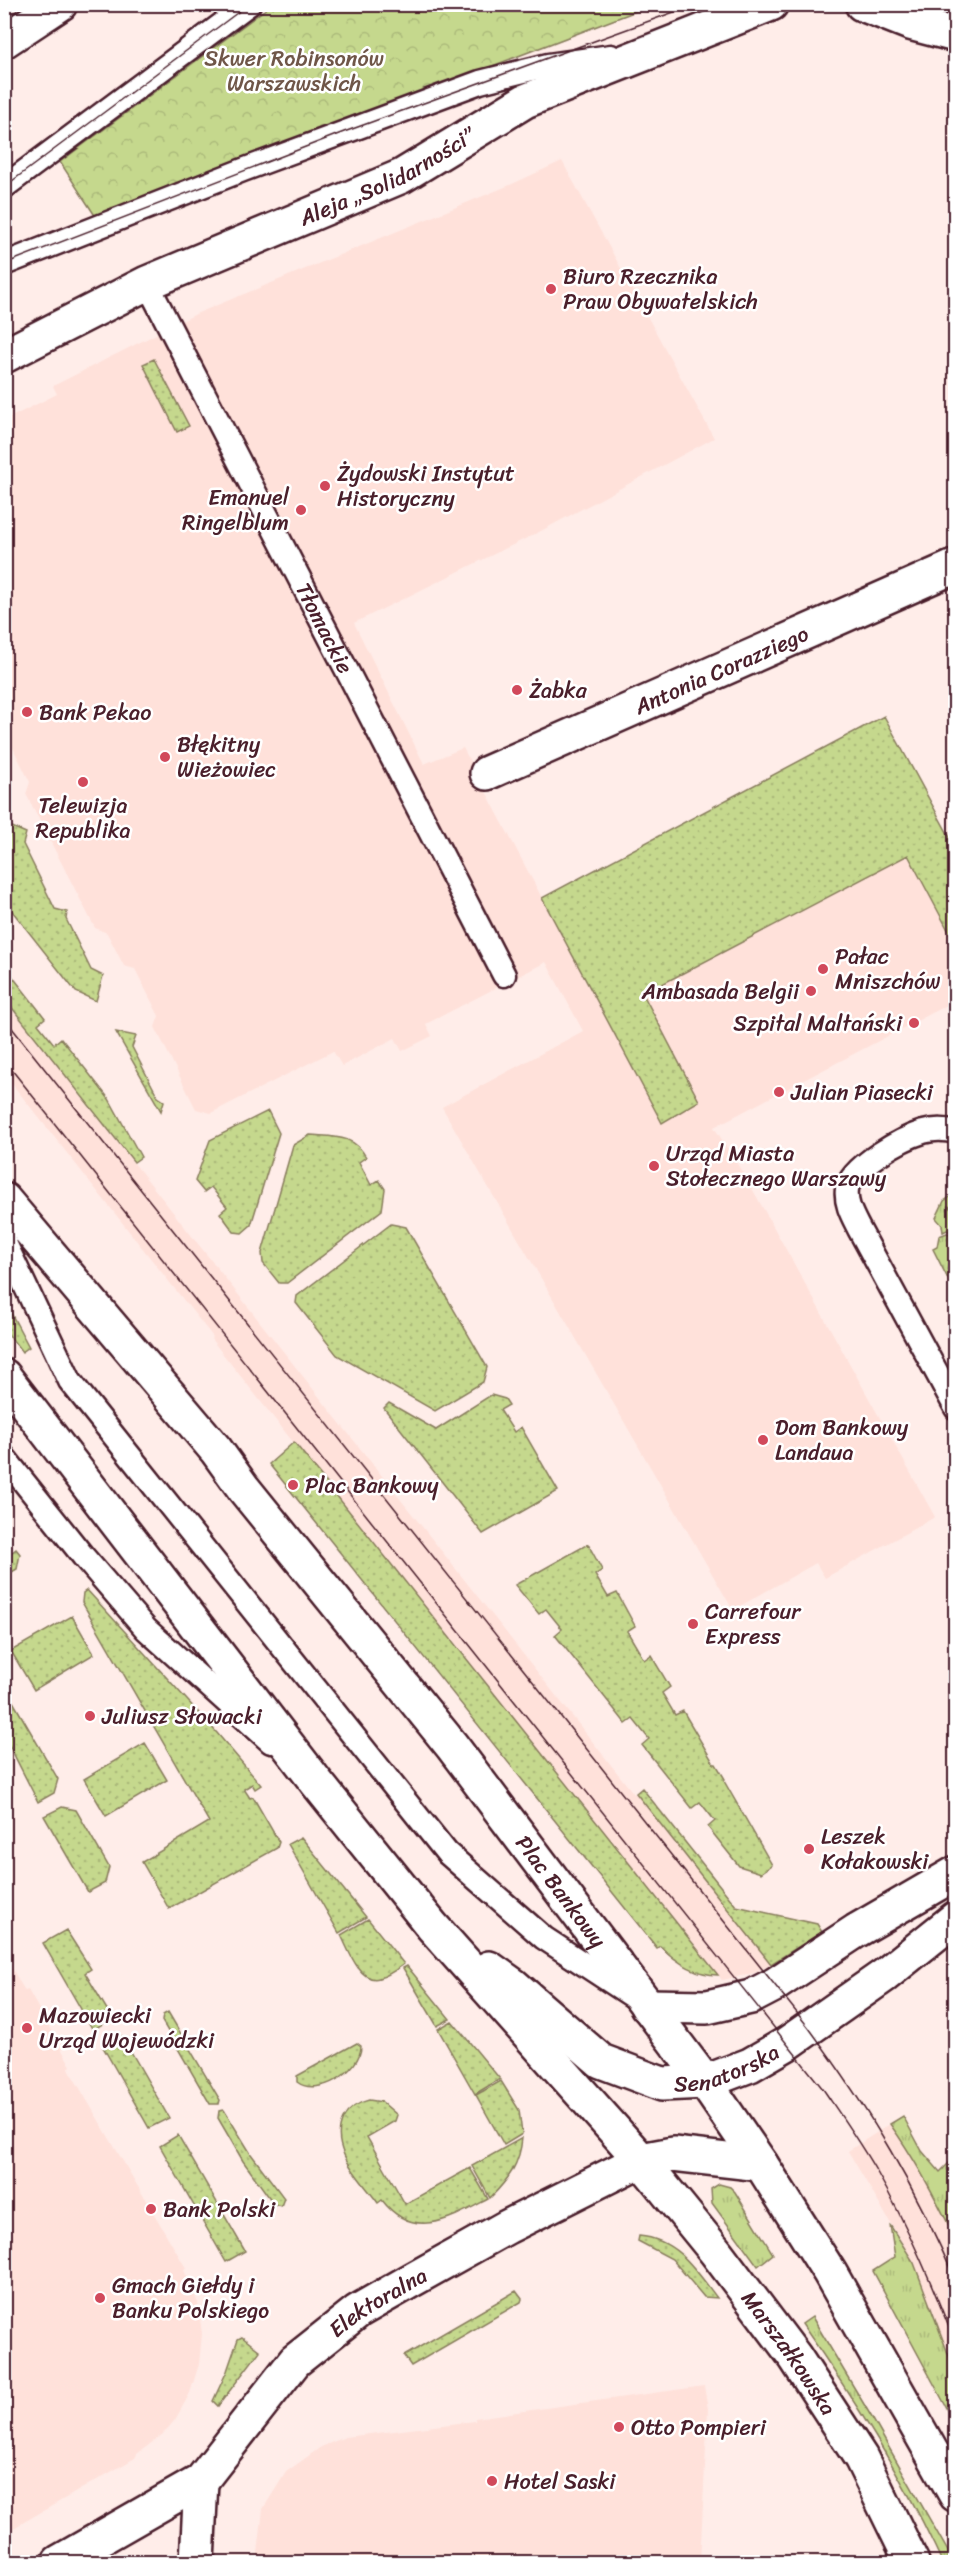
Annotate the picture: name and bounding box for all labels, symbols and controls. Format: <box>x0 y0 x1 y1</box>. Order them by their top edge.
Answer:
park label: Skwer Robinsonów Warszawskich <box>204 39 384 103</box>
street label: Aleja „Solidarności” <box>292 115 484 237</box>
place label: Biuro Rzecznika Praw Obywatelskich <box>563 257 758 321</box>
marker: Biuro Rzecznika Praw Obywatelskich <box>544 282 558 296</box>
place label: Żydowski Instytut Historyczny <box>337 454 515 518</box>
place label: Emanuel Ringelblum <box>182 478 290 542</box>
marker: Żydowski Instytut Historyczny <box>318 479 332 493</box>
marker: Emanuel Ringelblum <box>294 503 308 517</box>
street label: Tłomackie <box>285 575 365 681</box>
street label: Antonia Corazziego <box>627 614 815 726</box>
place label: Żabka <box>529 671 588 710</box>
marker: Żabka <box>510 683 524 697</box>
place label: Bank Pekao <box>39 693 151 732</box>
marker: Bank Pekao <box>20 705 34 719</box>
place label: Błękitny Wieżowiec <box>177 725 276 789</box>
marker: Błękitny Wieżowiec <box>158 750 172 764</box>
marker: Telewizja Republika <box>76 775 90 789</box>
place label: Telewizja Republika <box>36 786 130 850</box>
place label: Pałac Mniszchów <box>835 937 940 1001</box>
marker: Pałac Mniszchów <box>816 962 830 976</box>
place label: Ambasada Belgii <box>641 972 800 1011</box>
marker: Ambasada Belgii <box>804 984 818 998</box>
place label: Szpital Maltański <box>733 1004 903 1043</box>
marker: Szpital Maltański <box>907 1016 921 1030</box>
place label: Julian Piasecki <box>790 1073 934 1112</box>
marker: Julian Piasecki <box>772 1085 786 1099</box>
place label: Urząd Miasta Stołecznego Warszawy <box>666 1134 887 1198</box>
marker: Urząd Miasta Stołecznego Warszawy <box>647 1159 661 1173</box>
place label: Dom Bankowy Landaua <box>775 1408 909 1472</box>
marker: Dom Bankowy Landaua <box>756 1433 770 1447</box>
place label: Plac Bankowy <box>305 1466 439 1505</box>
marker: Plac Bankowy <box>286 1478 300 1492</box>
place label: Carrefour Express <box>705 1592 802 1656</box>
marker: Carrefour Express <box>686 1617 700 1631</box>
place label: Juliusz Słowacki <box>101 1697 263 1736</box>
marker: Juliusz Słowacki <box>83 1709 97 1723</box>
place label: Leszek Kołakowski <box>821 1817 929 1881</box>
street label: Plac Bankowy <box>505 1826 617 1957</box>
marker: Leszek Kołakowski <box>802 1842 816 1856</box>
place label: Mazowiecki Urząd Wojewódzki <box>39 1996 215 2060</box>
marker: Mazowiecki Urząd Wojewódzki <box>20 2021 34 2035</box>
street label: Senatorska <box>673 2032 787 2103</box>
place label: Bank Polski <box>163 2190 276 2229</box>
marker: Bank Polski <box>144 2202 158 2216</box>
street label: Elektoralna <box>319 2256 434 2347</box>
place label: Gmach Giełdy i Banku Polskiego <box>112 2266 269 2330</box>
street label: Marszałkowska <box>731 2281 848 2423</box>
marker: Gmach Giełdy i Banku Polskiego <box>93 2291 107 2305</box>
place label: Otto Pompieri <box>631 2408 767 2447</box>
marker: Otto Pompieri <box>612 2420 626 2434</box>
place label: Hotel Saski <box>504 2462 616 2501</box>
marker: Hotel Saski <box>485 2474 499 2488</box>

